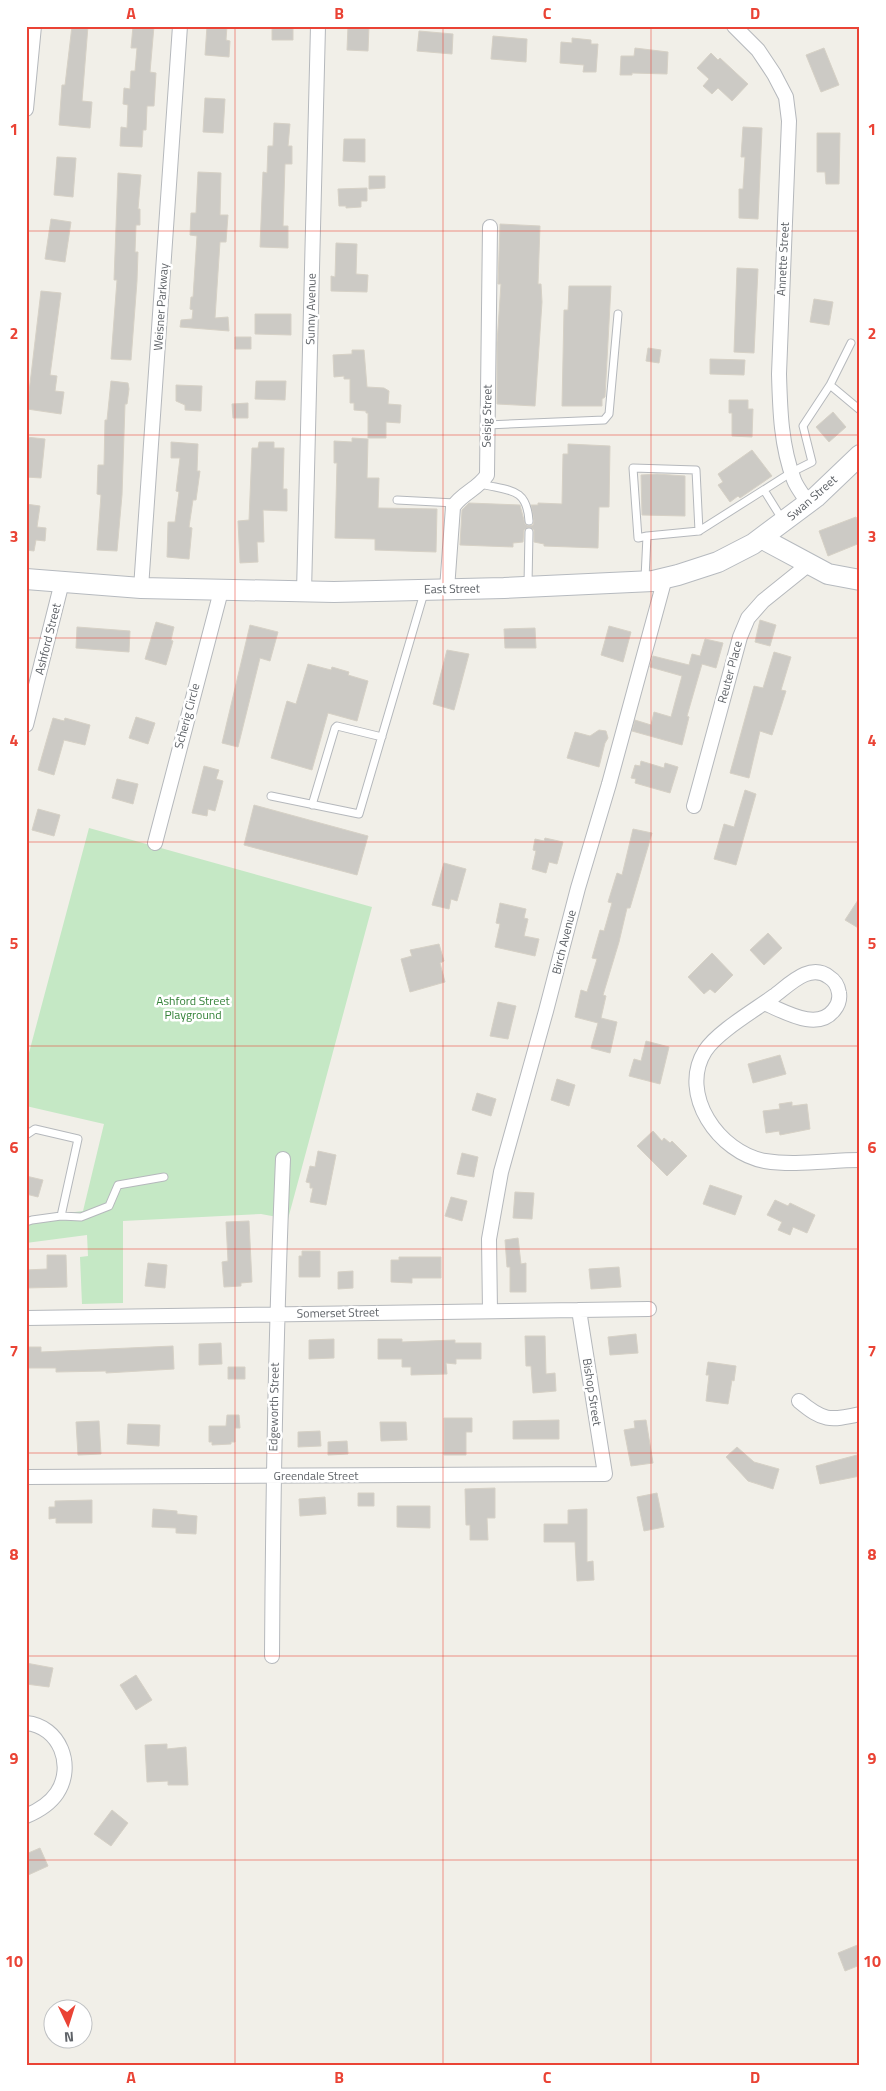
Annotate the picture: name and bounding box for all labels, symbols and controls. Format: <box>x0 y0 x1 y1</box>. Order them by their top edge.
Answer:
text: A <box>126 1 136 25</box>
text: B <box>334 1 344 25</box>
text: C <box>543 1 552 25</box>
text: D <box>750 1 760 25</box>
text: 1 <box>10 117 18 141</box>
text: 1 <box>868 117 876 141</box>
street label: Annette Street <box>771 221 794 296</box>
street label: Weisner Parkway <box>148 262 173 351</box>
street label: Sunny Avenue <box>300 273 321 345</box>
text: 2 <box>10 321 18 345</box>
text: 2 <box>868 321 876 345</box>
street label: Seisig Street <box>476 383 497 448</box>
street label: Swan Street <box>782 470 842 525</box>
text: 3 <box>10 524 18 548</box>
text: 3 <box>868 524 876 548</box>
street label: East Street <box>424 578 481 598</box>
street label: Ashford Street <box>29 600 66 677</box>
street label: Reuter Place <box>712 639 747 705</box>
street label: Scherig Circle <box>169 681 204 751</box>
text: 4 <box>10 728 19 752</box>
text: 4 <box>868 728 877 752</box>
street label: Birch Avenue <box>546 908 581 976</box>
text: 5 <box>10 931 19 955</box>
text: 5 <box>868 931 877 955</box>
park label: Ashford Street Playground <box>156 991 230 1024</box>
text: 6 <box>10 1135 19 1159</box>
text: 6 <box>868 1135 877 1159</box>
street label: Somerset Street <box>297 1302 380 1323</box>
text: 7 <box>10 1339 18 1363</box>
text: 7 <box>868 1339 876 1363</box>
street label: Bishop Street <box>578 1357 607 1428</box>
street label: Edgeworth Street <box>263 1362 284 1452</box>
street label: Greendale Street <box>274 1466 359 1485</box>
text: 8 <box>10 1542 19 1566</box>
text: 8 <box>868 1542 877 1566</box>
text: 9 <box>10 1746 19 1770</box>
text: 9 <box>868 1746 877 1770</box>
text: 10 <box>5 1949 23 1973</box>
text: 10 <box>863 1949 881 1973</box>
north arrow <box>42 1998 92 2048</box>
text: N <box>63 2027 75 2048</box>
text: A <box>126 2065 136 2089</box>
text: B <box>334 2065 344 2089</box>
text: C <box>543 2065 552 2089</box>
text: D <box>750 2065 760 2089</box>

